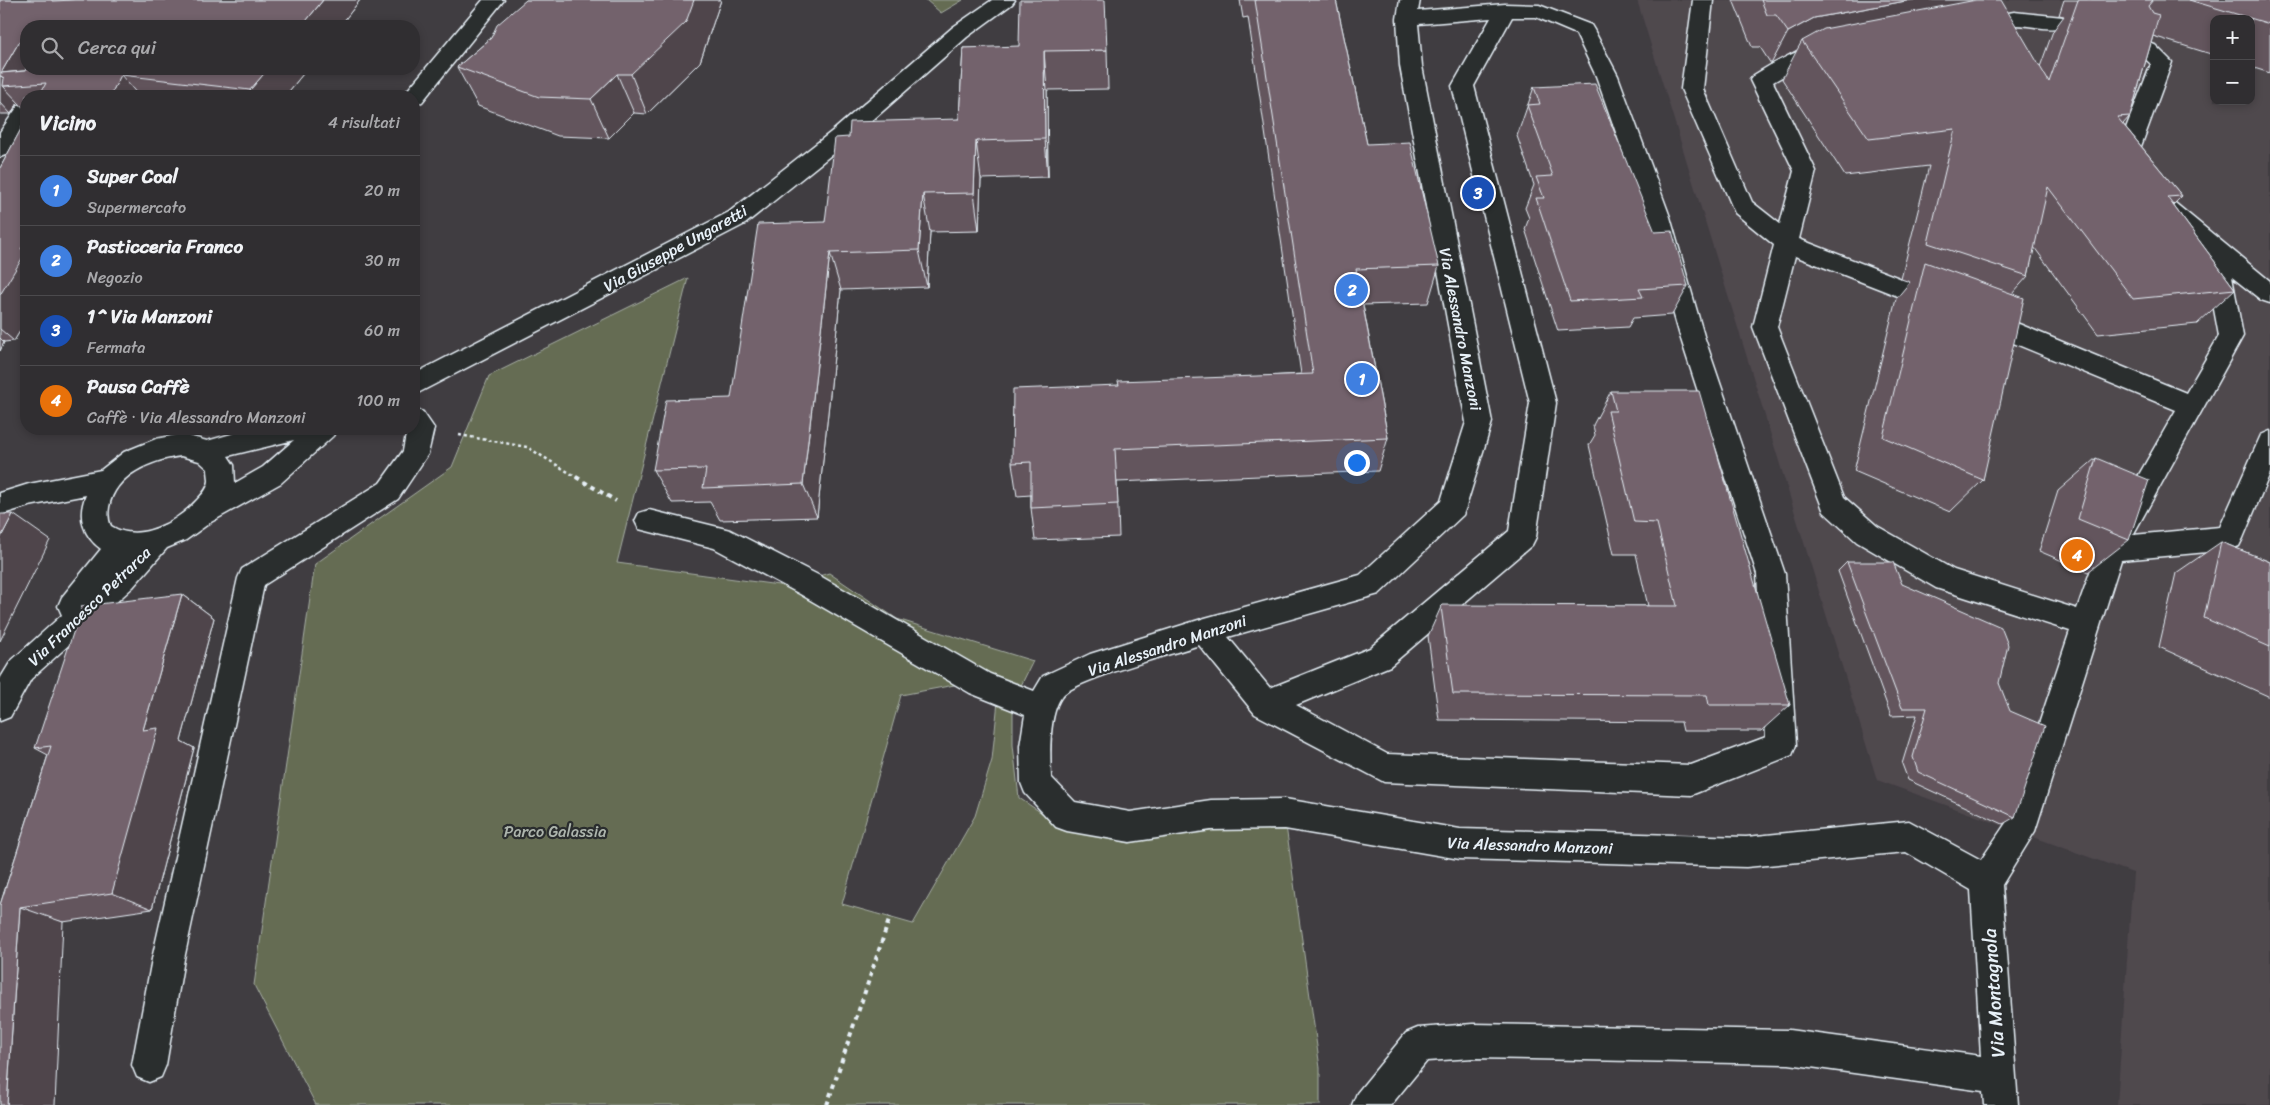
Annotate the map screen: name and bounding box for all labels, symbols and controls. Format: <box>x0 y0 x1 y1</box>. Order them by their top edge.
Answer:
map controls <box>2210 15 2255 105</box>
button: + <box>2210 15 2255 60</box>
search box <box>20 20 420 75</box>
text: Cerca qui <box>78 31 156 64</box>
icon: search <box>38 34 66 62</box>
button: − <box>2210 60 2255 105</box>
text: Vicino <box>40 104 96 142</box>
text: 4 risultati <box>328 108 400 137</box>
text: Super Coal <box>87 160 178 193</box>
pin: 3 <box>1462 174 1494 212</box>
text: 1 <box>53 176 59 205</box>
text: 20 m <box>364 176 400 205</box>
text: Supermercato <box>87 193 186 222</box>
street label: Via Giuseppe Ungaretti <box>598 196 753 300</box>
text: Pasticceria Franco <box>87 230 243 263</box>
street label: Via Alessandro Manzoni <box>1431 245 1491 414</box>
text: 2 <box>51 246 61 275</box>
text: 30 m <box>365 246 400 275</box>
text: Negozio <box>87 263 143 292</box>
pin: 2 <box>1336 271 1368 309</box>
text: 1^ Via Manzoni <box>87 300 212 333</box>
text: 3 <box>52 316 60 345</box>
text: 60 m <box>364 316 400 345</box>
text: Fermata <box>87 333 145 362</box>
pin: 1 <box>1346 360 1378 398</box>
text: Pausa Caffè <box>87 370 189 403</box>
text: 4 <box>51 386 61 415</box>
text: 100 m <box>356 386 400 415</box>
text: Caffè · Via Alessandro Manzoni <box>87 403 305 432</box>
your location <box>1344 450 1370 476</box>
pin: 4 <box>2061 536 2093 574</box>
street label: Via Francesco Petrarca <box>21 539 159 673</box>
street label: Via Alessandro Manzoni <box>1084 606 1251 685</box>
park label: Parco Galassia <box>504 817 606 846</box>
street label: Via Alessandro Manzoni <box>1447 828 1614 863</box>
street label: Via Montagnola <box>1973 927 2014 1059</box>

